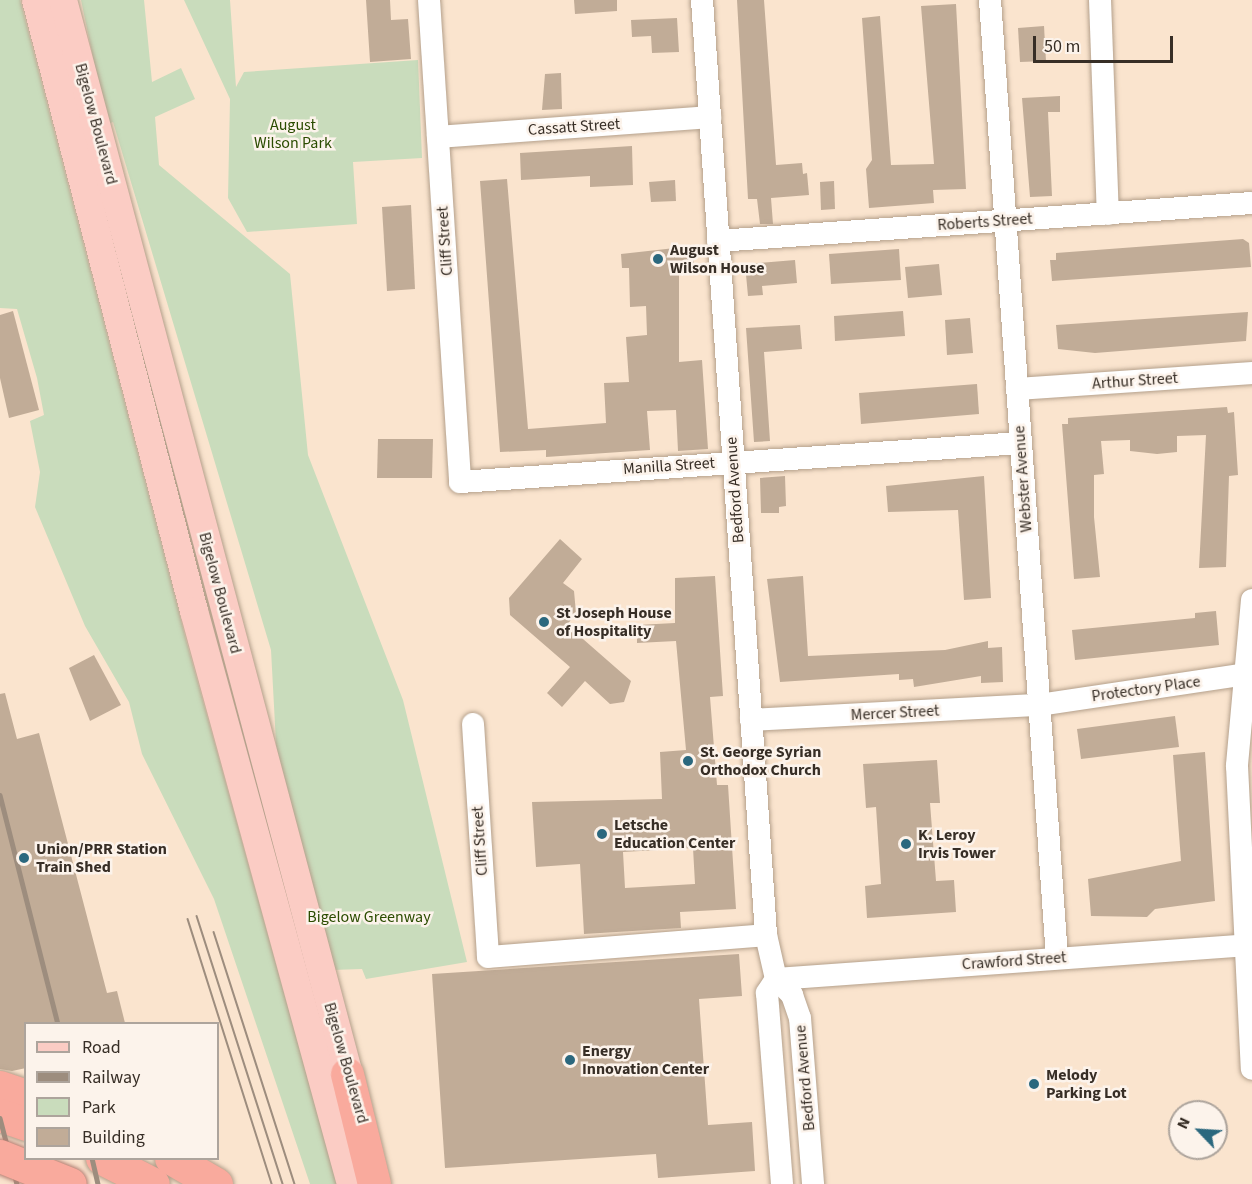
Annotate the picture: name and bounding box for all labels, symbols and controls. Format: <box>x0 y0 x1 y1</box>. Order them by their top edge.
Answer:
scale bar <box>1036 24 1176 62</box>
text: 50 m <box>1044 34 1080 59</box>
street label: Bigelow Boulevard <box>71 61 121 187</box>
street label: Cassatt Street <box>527 114 621 140</box>
park label: August Wilson Park <box>254 115 332 153</box>
street label: Cliff Street <box>433 206 457 276</box>
street label: Roberts Street <box>937 209 1033 235</box>
place label: August Wilson House <box>670 240 764 278</box>
marker: August Wilson House <box>651 252 665 266</box>
street label: Arthur Street <box>1091 368 1179 394</box>
street label: Webster Avenue <box>1010 425 1036 533</box>
street label: Bedford Avenue <box>722 436 748 544</box>
street label: Manilla Street <box>622 453 716 479</box>
street label: Bigelow Boulevard <box>195 530 245 656</box>
place label: St Joseph House of Hospitality <box>556 603 672 641</box>
marker: St Joseph House of Hospitality <box>537 615 551 629</box>
street label: Protectory Place <box>1090 672 1202 706</box>
street label: Mercer Street <box>850 701 940 725</box>
place label: St. George Syrian Orthodox Church <box>700 742 821 780</box>
marker: St. George Syrian Orthodox Church <box>681 754 695 768</box>
street label: Cliff Street <box>468 806 492 876</box>
place label: Letsche Education Center <box>614 815 735 853</box>
place label: K. Leroy Irvis Tower <box>918 825 996 863</box>
marker: Letsche Education Center <box>595 827 609 841</box>
marker: K. Leroy Irvis Tower <box>899 837 913 851</box>
place label: Union/PRR Station Train Shed <box>36 839 167 877</box>
marker: Union/PRR Station Train Shed <box>17 851 31 865</box>
park label: Bigelow Greenway <box>307 907 431 927</box>
street label: Crawford Street <box>961 948 1067 974</box>
street label: Bigelow Boulevard <box>320 1000 372 1126</box>
legend <box>24 1022 219 1160</box>
street label: Bedford Avenue <box>791 1024 819 1132</box>
text: Road <box>82 1035 121 1060</box>
place label: Energy Innovation Center <box>582 1041 709 1079</box>
marker: Energy Innovation Center <box>563 1053 577 1067</box>
text: Railway <box>82 1065 141 1090</box>
place label: Melody Parking Lot <box>1046 1065 1127 1103</box>
marker: Melody Parking Lot <box>1027 1077 1041 1091</box>
text: Park <box>82 1095 116 1120</box>
north arrow <box>1168 1100 1228 1160</box>
text: N <box>1171 1114 1196 1133</box>
text: Building <box>82 1125 145 1150</box>

